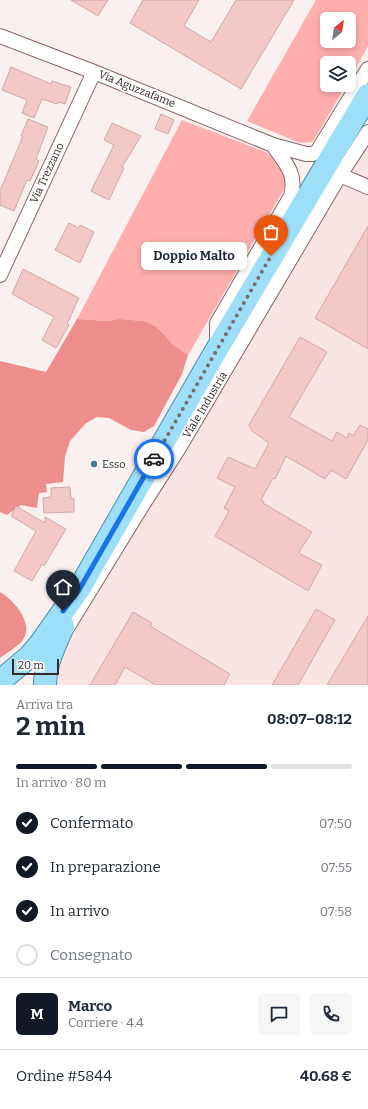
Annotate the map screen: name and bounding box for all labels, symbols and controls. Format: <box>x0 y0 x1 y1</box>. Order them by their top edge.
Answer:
north arrow <box>320 12 356 48</box>
map controls <box>320 12 356 92</box>
button: layers <box>320 56 356 92</box>
street label: Via Aguzzafame <box>97 68 177 110</box>
street label: Via Trezzano <box>27 141 67 205</box>
pin <box>254 215 288 256</box>
icon: bag <box>260 221 282 243</box>
callout: Doppio Malto <box>141 242 247 270</box>
text: Doppio Malto <box>153 248 235 263</box>
street label: Viale Industria <box>180 370 230 440</box>
courier <box>134 439 174 479</box>
icon: car <box>143 448 165 470</box>
place label: Esso <box>102 458 125 471</box>
marker: Esso <box>89 459 99 469</box>
pin <box>46 570 80 611</box>
icon: home <box>52 576 74 598</box>
scale bar <box>12 657 59 676</box>
text: 20 m <box>18 659 44 672</box>
text: Arriva tra <box>16 697 73 712</box>
text: 08:07–08:12 <box>267 710 352 728</box>
text: 2 min <box>16 711 85 742</box>
text: In arrivo · 80 m <box>16 775 106 790</box>
icon: check <box>16 812 38 834</box>
text: Confermato <box>50 814 133 832</box>
text: 07:50 <box>319 816 352 831</box>
icon: check <box>16 856 38 878</box>
text: In preparazione <box>50 858 161 876</box>
text: 07:55 <box>321 860 352 875</box>
icon: check <box>16 900 38 922</box>
text: In arrivo <box>50 902 109 920</box>
text: 07:58 <box>320 904 352 919</box>
text: Consegnato <box>50 946 133 964</box>
button: chat <box>258 993 300 1035</box>
button: phone <box>310 993 352 1035</box>
text: Marco <box>68 997 112 1015</box>
text: M <box>30 1005 44 1023</box>
text: Corriere · 4.4 <box>68 1015 144 1030</box>
text: Ordine #5844 <box>16 1067 112 1085</box>
text: 40.68 € <box>300 1067 352 1085</box>

